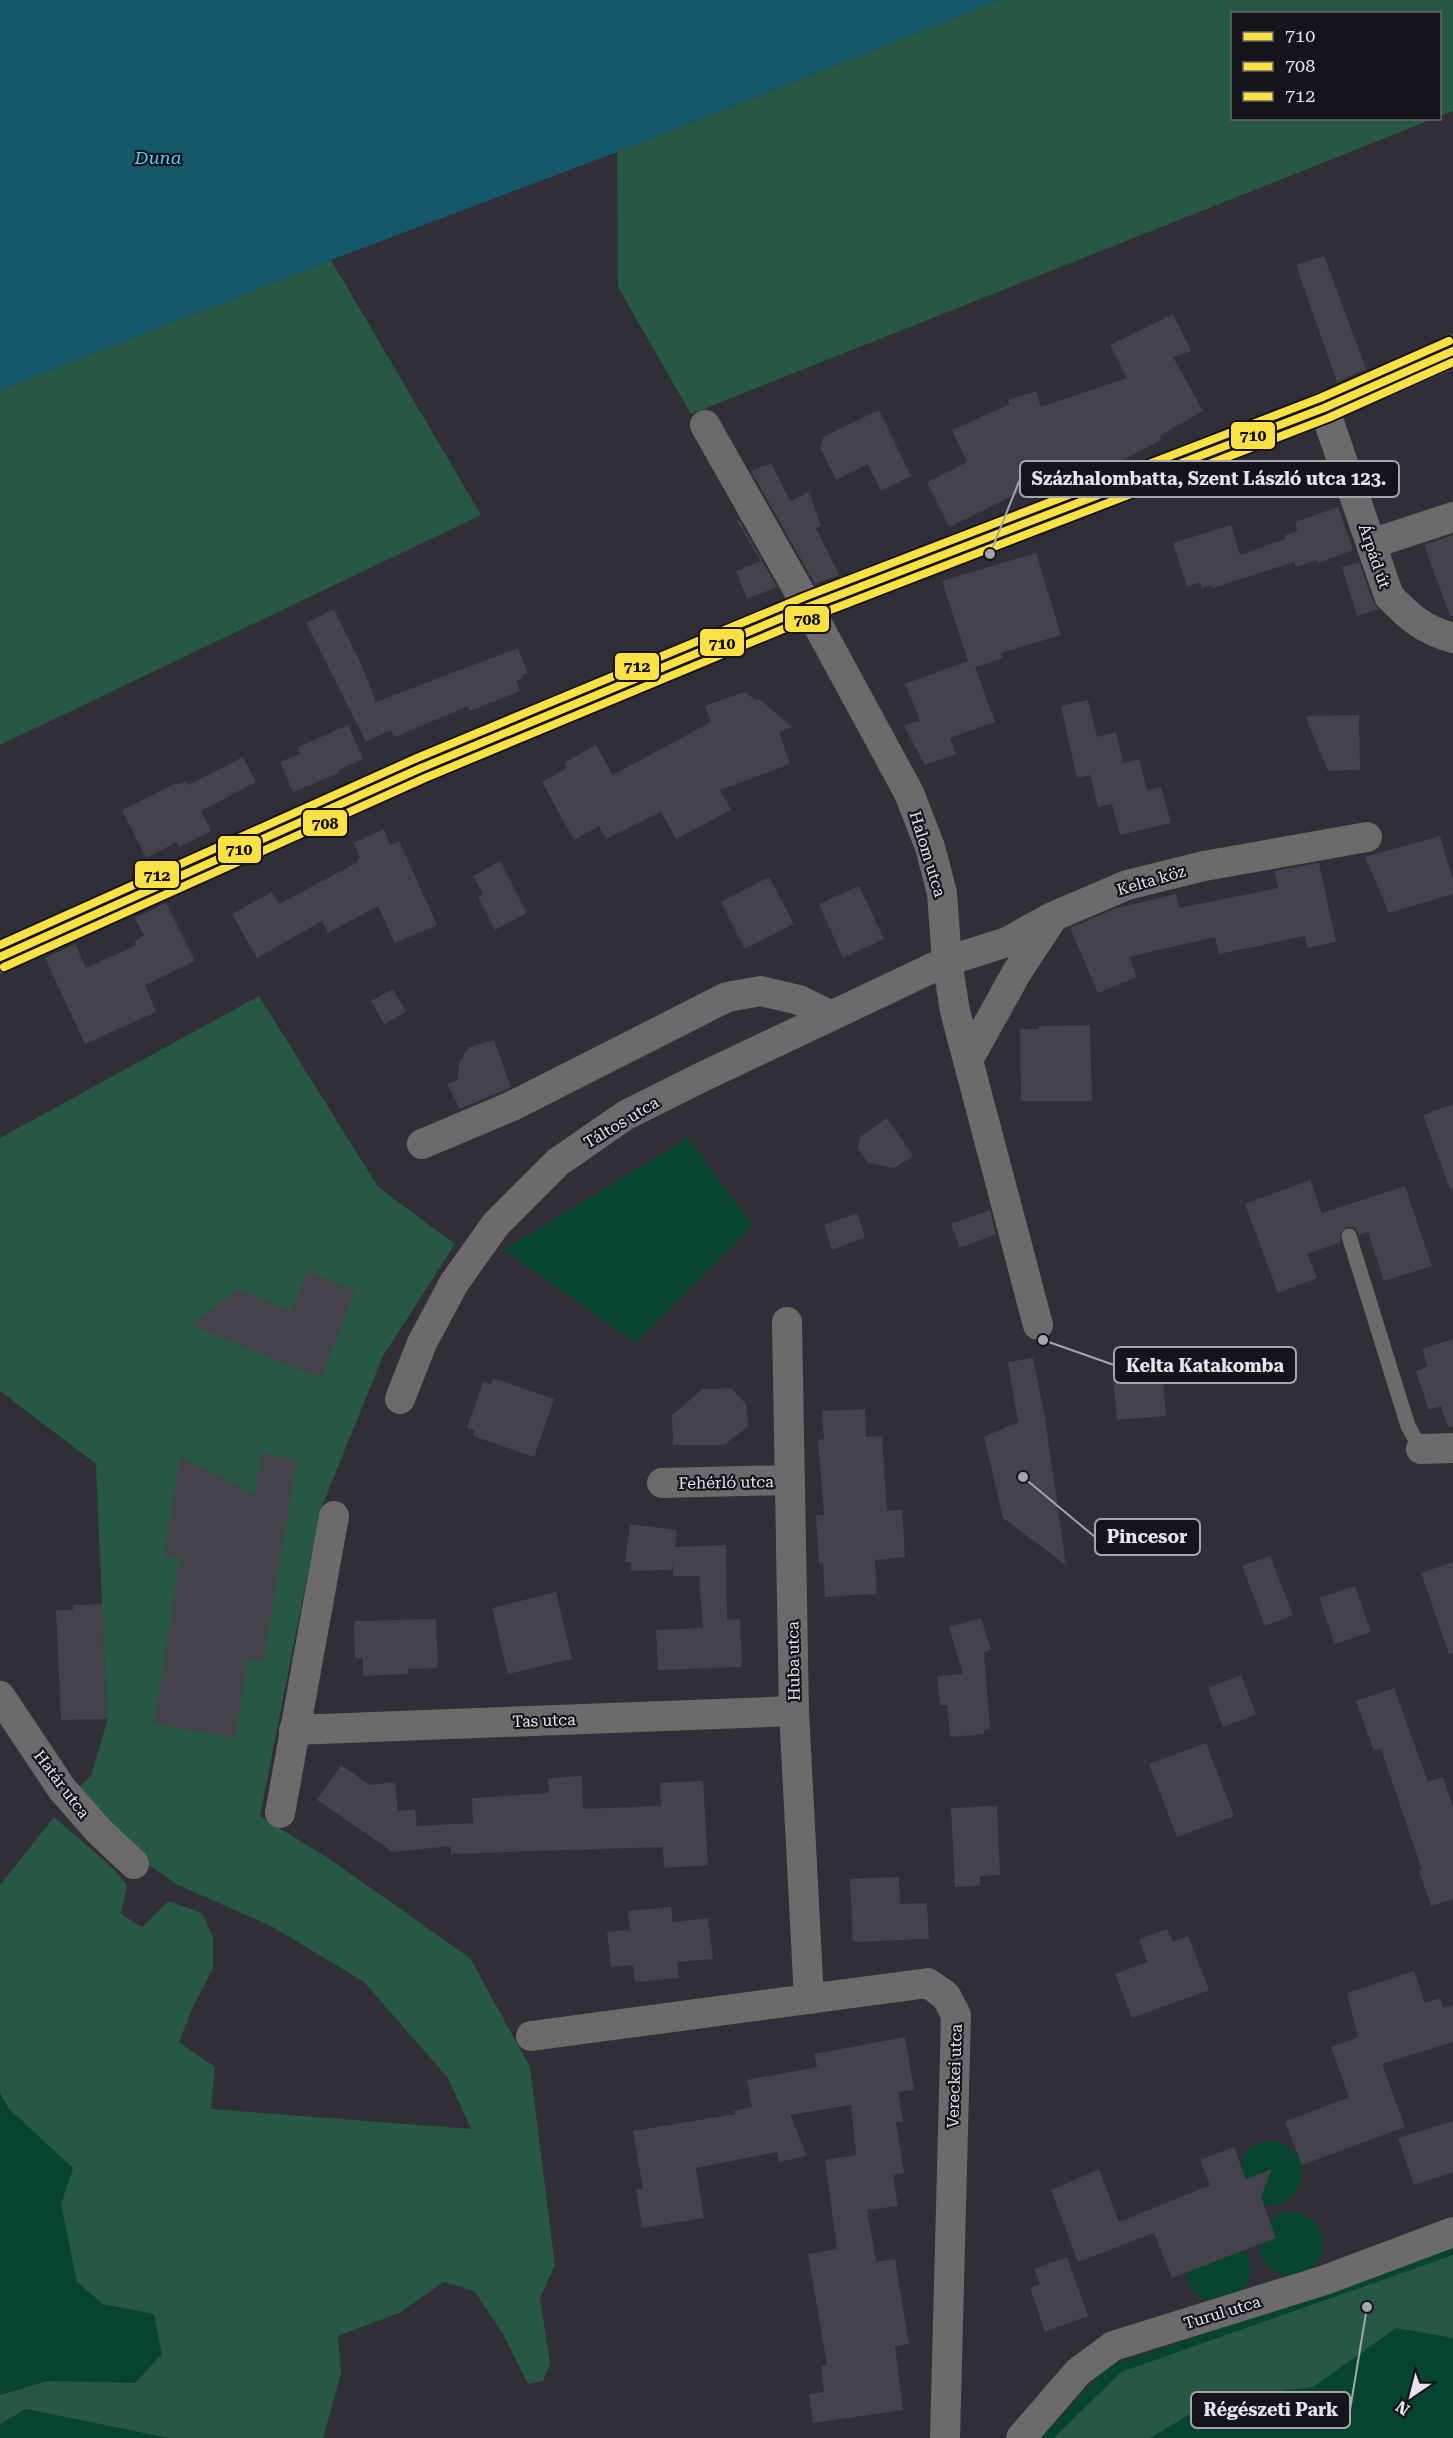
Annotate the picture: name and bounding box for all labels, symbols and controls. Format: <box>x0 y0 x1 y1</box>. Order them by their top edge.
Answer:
legend <box>1231 12 1441 120</box>
text: 710 <box>1285 25 1315 46</box>
text: 708 <box>1285 55 1315 76</box>
text: 712 <box>1285 85 1315 106</box>
water label: Duna <box>134 147 182 168</box>
line badge: 710 <box>1230 421 1276 450</box>
text: 710 <box>1240 426 1266 445</box>
callout: Százhalombatta, Szent László utca 123. <box>1020 461 1399 497</box>
text: Százhalombatta, Szent László utca 123. <box>1032 468 1386 489</box>
street label: Árpád út <box>1355 521 1394 591</box>
line badge: 708 <box>784 605 830 633</box>
text: 708 <box>794 610 820 629</box>
line badge: 710 <box>699 628 745 657</box>
text: 710 <box>709 634 735 653</box>
line badge: 712 <box>614 652 660 681</box>
text: 712 <box>624 657 650 676</box>
line badge: 708 <box>302 809 348 837</box>
street label: Halom utca <box>905 809 950 900</box>
text: 708 <box>312 814 338 833</box>
line badge: 710 <box>217 835 262 864</box>
text: 710 <box>226 840 252 859</box>
line badge: 712 <box>134 860 180 889</box>
street label: Kelta köz <box>1115 861 1188 899</box>
text: 712 <box>144 866 170 885</box>
street label: Táltos utca <box>580 1092 662 1152</box>
callout: Kelta Katakomba <box>1114 1347 1296 1383</box>
text: Kelta Katakomba <box>1126 1355 1284 1376</box>
street label: Fehérló utca <box>678 1472 774 1493</box>
callout: Pincesor <box>1095 1519 1200 1555</box>
text: Pincesor <box>1107 1526 1187 1547</box>
street label: Huba utca <box>783 1621 804 1701</box>
street label: Tas utca <box>512 1710 576 1731</box>
street label: Határ utca <box>30 1747 94 1822</box>
street label: Vereckei utca <box>943 2023 966 2128</box>
street label: Turul utca <box>1181 2292 1263 2333</box>
north arrow <box>1381 2366 1441 2426</box>
callout: Régészeti Park <box>1191 2392 1350 2428</box>
text: N <box>1392 2397 1413 2419</box>
text: Régészeti Park <box>1204 2399 1339 2420</box>

